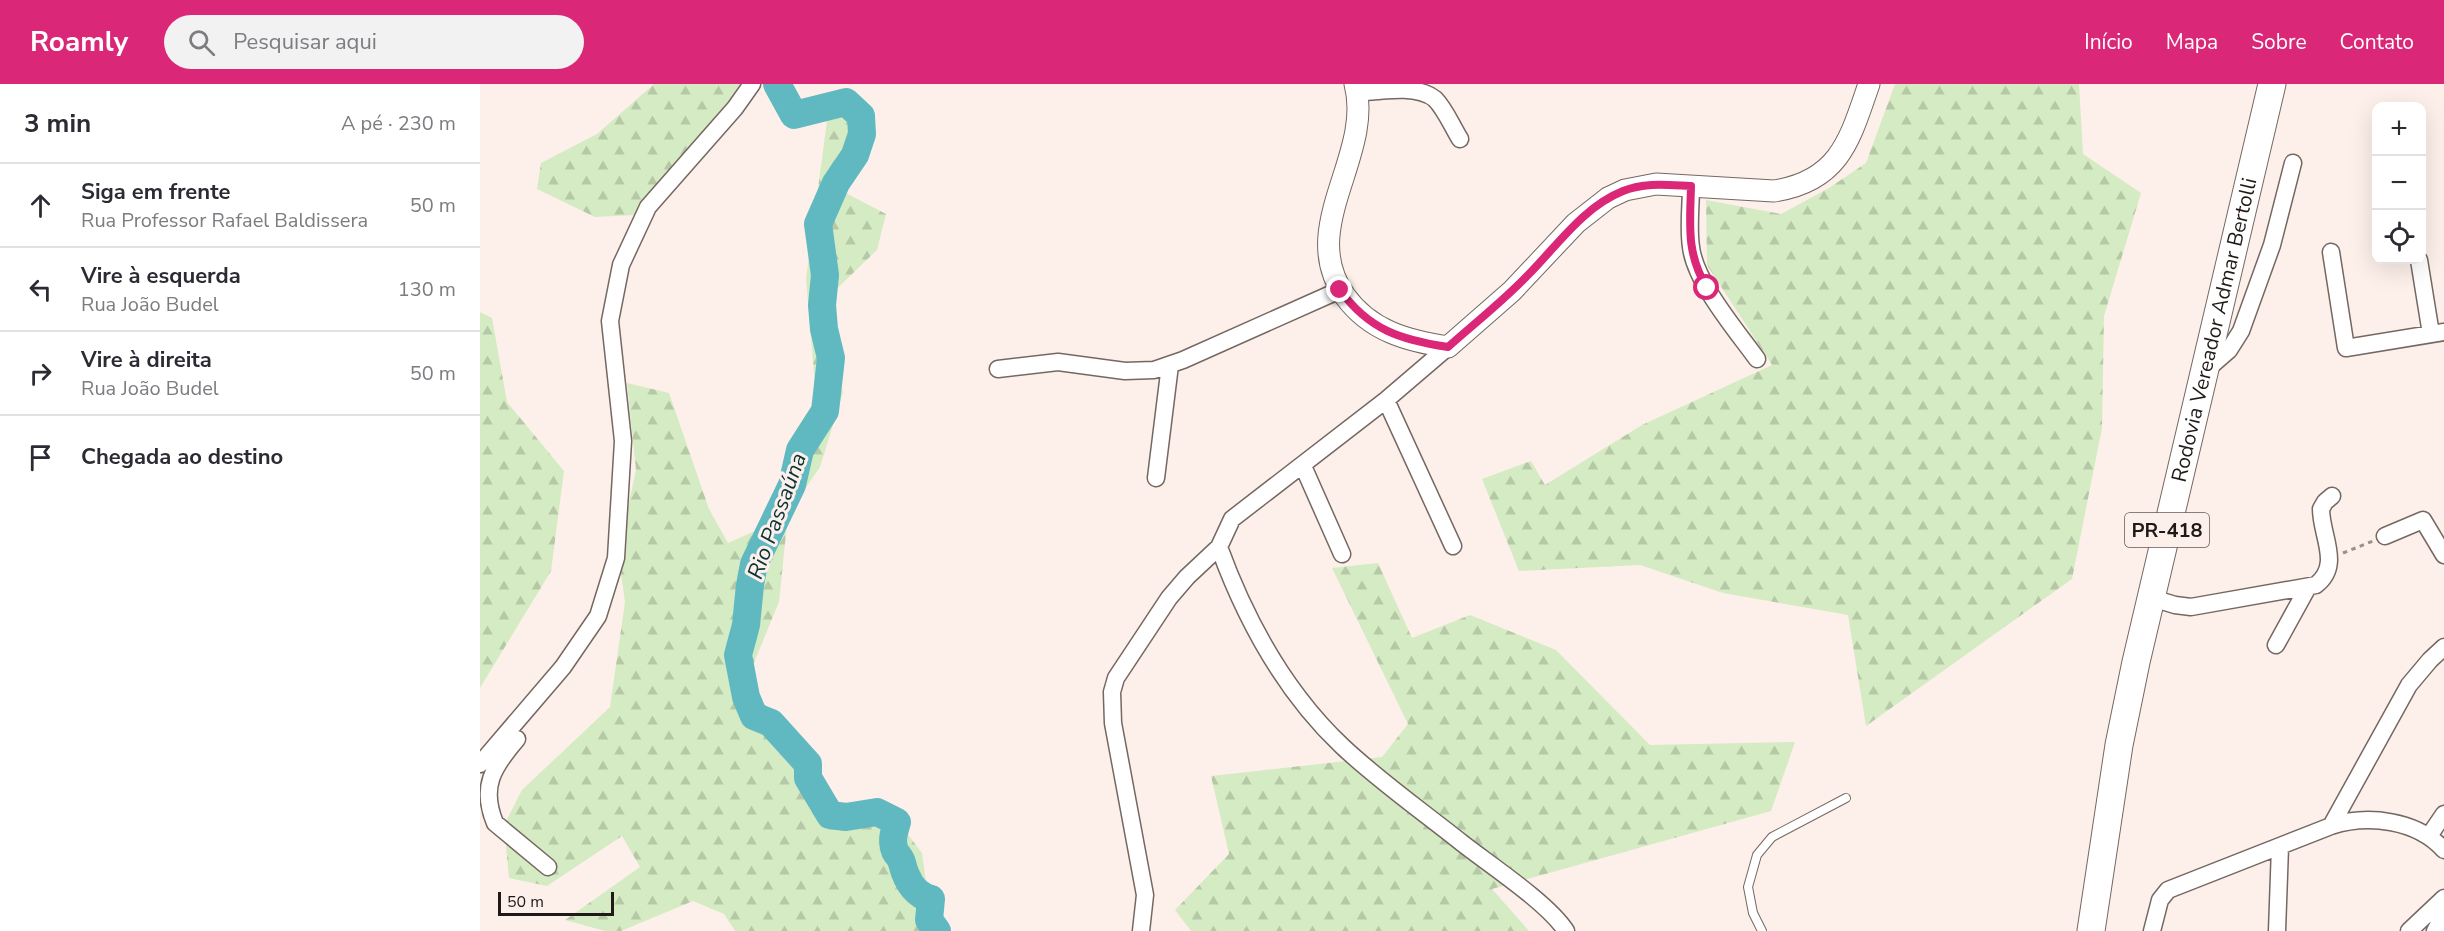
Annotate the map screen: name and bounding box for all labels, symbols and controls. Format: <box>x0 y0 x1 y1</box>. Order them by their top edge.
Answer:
search box <box>164 15 584 69</box>
text: Roamly <box>30 23 128 61</box>
icon: search <box>185 26 218 59</box>
text: Pesquisar aqui <box>233 27 377 57</box>
text: Início <box>2084 28 2133 56</box>
text: Mapa <box>2166 28 2218 56</box>
text: Sobre <box>2251 28 2307 56</box>
text: Contato <box>2340 28 2414 56</box>
map controls <box>2372 102 2426 264</box>
button: + <box>2372 102 2426 156</box>
text: 3 min <box>24 106 91 141</box>
text: A pé · 230 m <box>341 110 456 137</box>
button: − <box>2372 156 2426 210</box>
street label: Rodovia Vereador Admar Bertolli <box>2165 175 2263 485</box>
text: Siga em frente <box>81 177 230 207</box>
icon: ahead <box>24 189 57 222</box>
text: 50 m <box>410 192 456 219</box>
text: Rua Professor Rafael Baldissera <box>81 207 368 234</box>
button: locate <box>2372 210 2426 264</box>
text: Vire à esquerda <box>81 261 241 291</box>
icon: left <box>24 273 57 306</box>
route start <box>1693 274 1719 300</box>
text: 130 m <box>398 276 456 303</box>
route end <box>1326 276 1352 302</box>
text: Rua João Budel <box>81 291 219 318</box>
text: Vire à direita <box>81 345 212 375</box>
icon: right <box>24 357 57 390</box>
text: 50 m <box>410 360 456 387</box>
text: Rua João Budel <box>81 375 219 402</box>
icon: arrive <box>24 441 57 474</box>
text: Chegada ao destino <box>81 442 283 472</box>
water label: Rio Passaúna <box>740 449 814 583</box>
road number: PR-418 <box>2125 513 2209 547</box>
scale bar <box>498 889 614 916</box>
text: 50 m <box>507 891 544 913</box>

